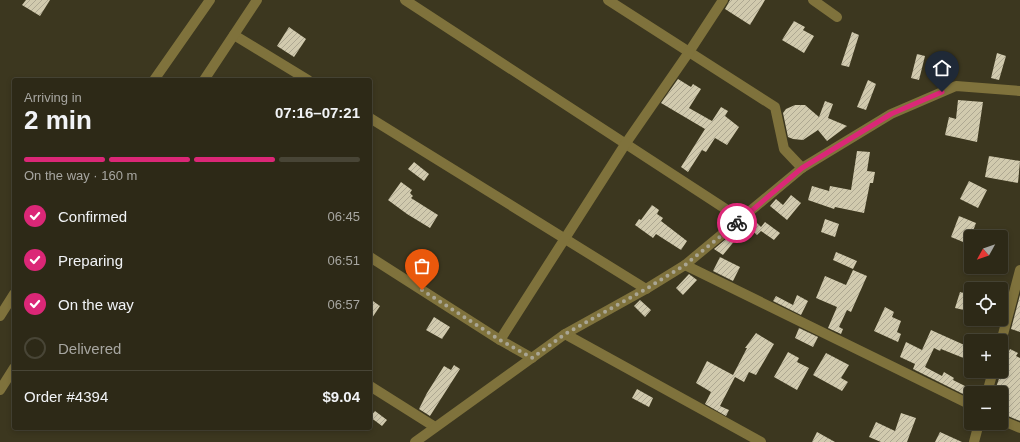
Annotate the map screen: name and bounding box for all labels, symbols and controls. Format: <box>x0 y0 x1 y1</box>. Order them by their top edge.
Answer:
pin <box>925 51 959 92</box>
icon: home <box>931 57 953 79</box>
text: Arriving in <box>24 90 82 105</box>
text: 07:16–07:21 <box>275 104 360 121</box>
text: 2 min <box>24 105 92 135</box>
text: On the way · 160 m <box>24 168 137 183</box>
courier <box>717 203 757 243</box>
icon: check <box>24 205 46 227</box>
text: Confirmed <box>58 208 127 225</box>
text: 06:45 <box>327 209 360 224</box>
icon: bike <box>726 212 748 234</box>
north arrow <box>964 230 1008 274</box>
map controls <box>964 230 1008 430</box>
icon: check <box>24 249 46 271</box>
pin <box>405 249 439 290</box>
text: Preparing <box>58 252 123 269</box>
text: 06:51 <box>327 253 360 268</box>
icon: bag <box>411 255 433 277</box>
button: locate <box>964 282 1008 326</box>
icon: check <box>24 293 46 315</box>
text: On the way <box>58 296 134 313</box>
text: 06:57 <box>327 297 360 312</box>
button: + <box>964 334 1008 378</box>
text: Delivered <box>58 340 121 357</box>
button: − <box>964 386 1008 430</box>
text: Order #4394 <box>24 388 108 405</box>
text: $9.04 <box>322 388 360 405</box>

